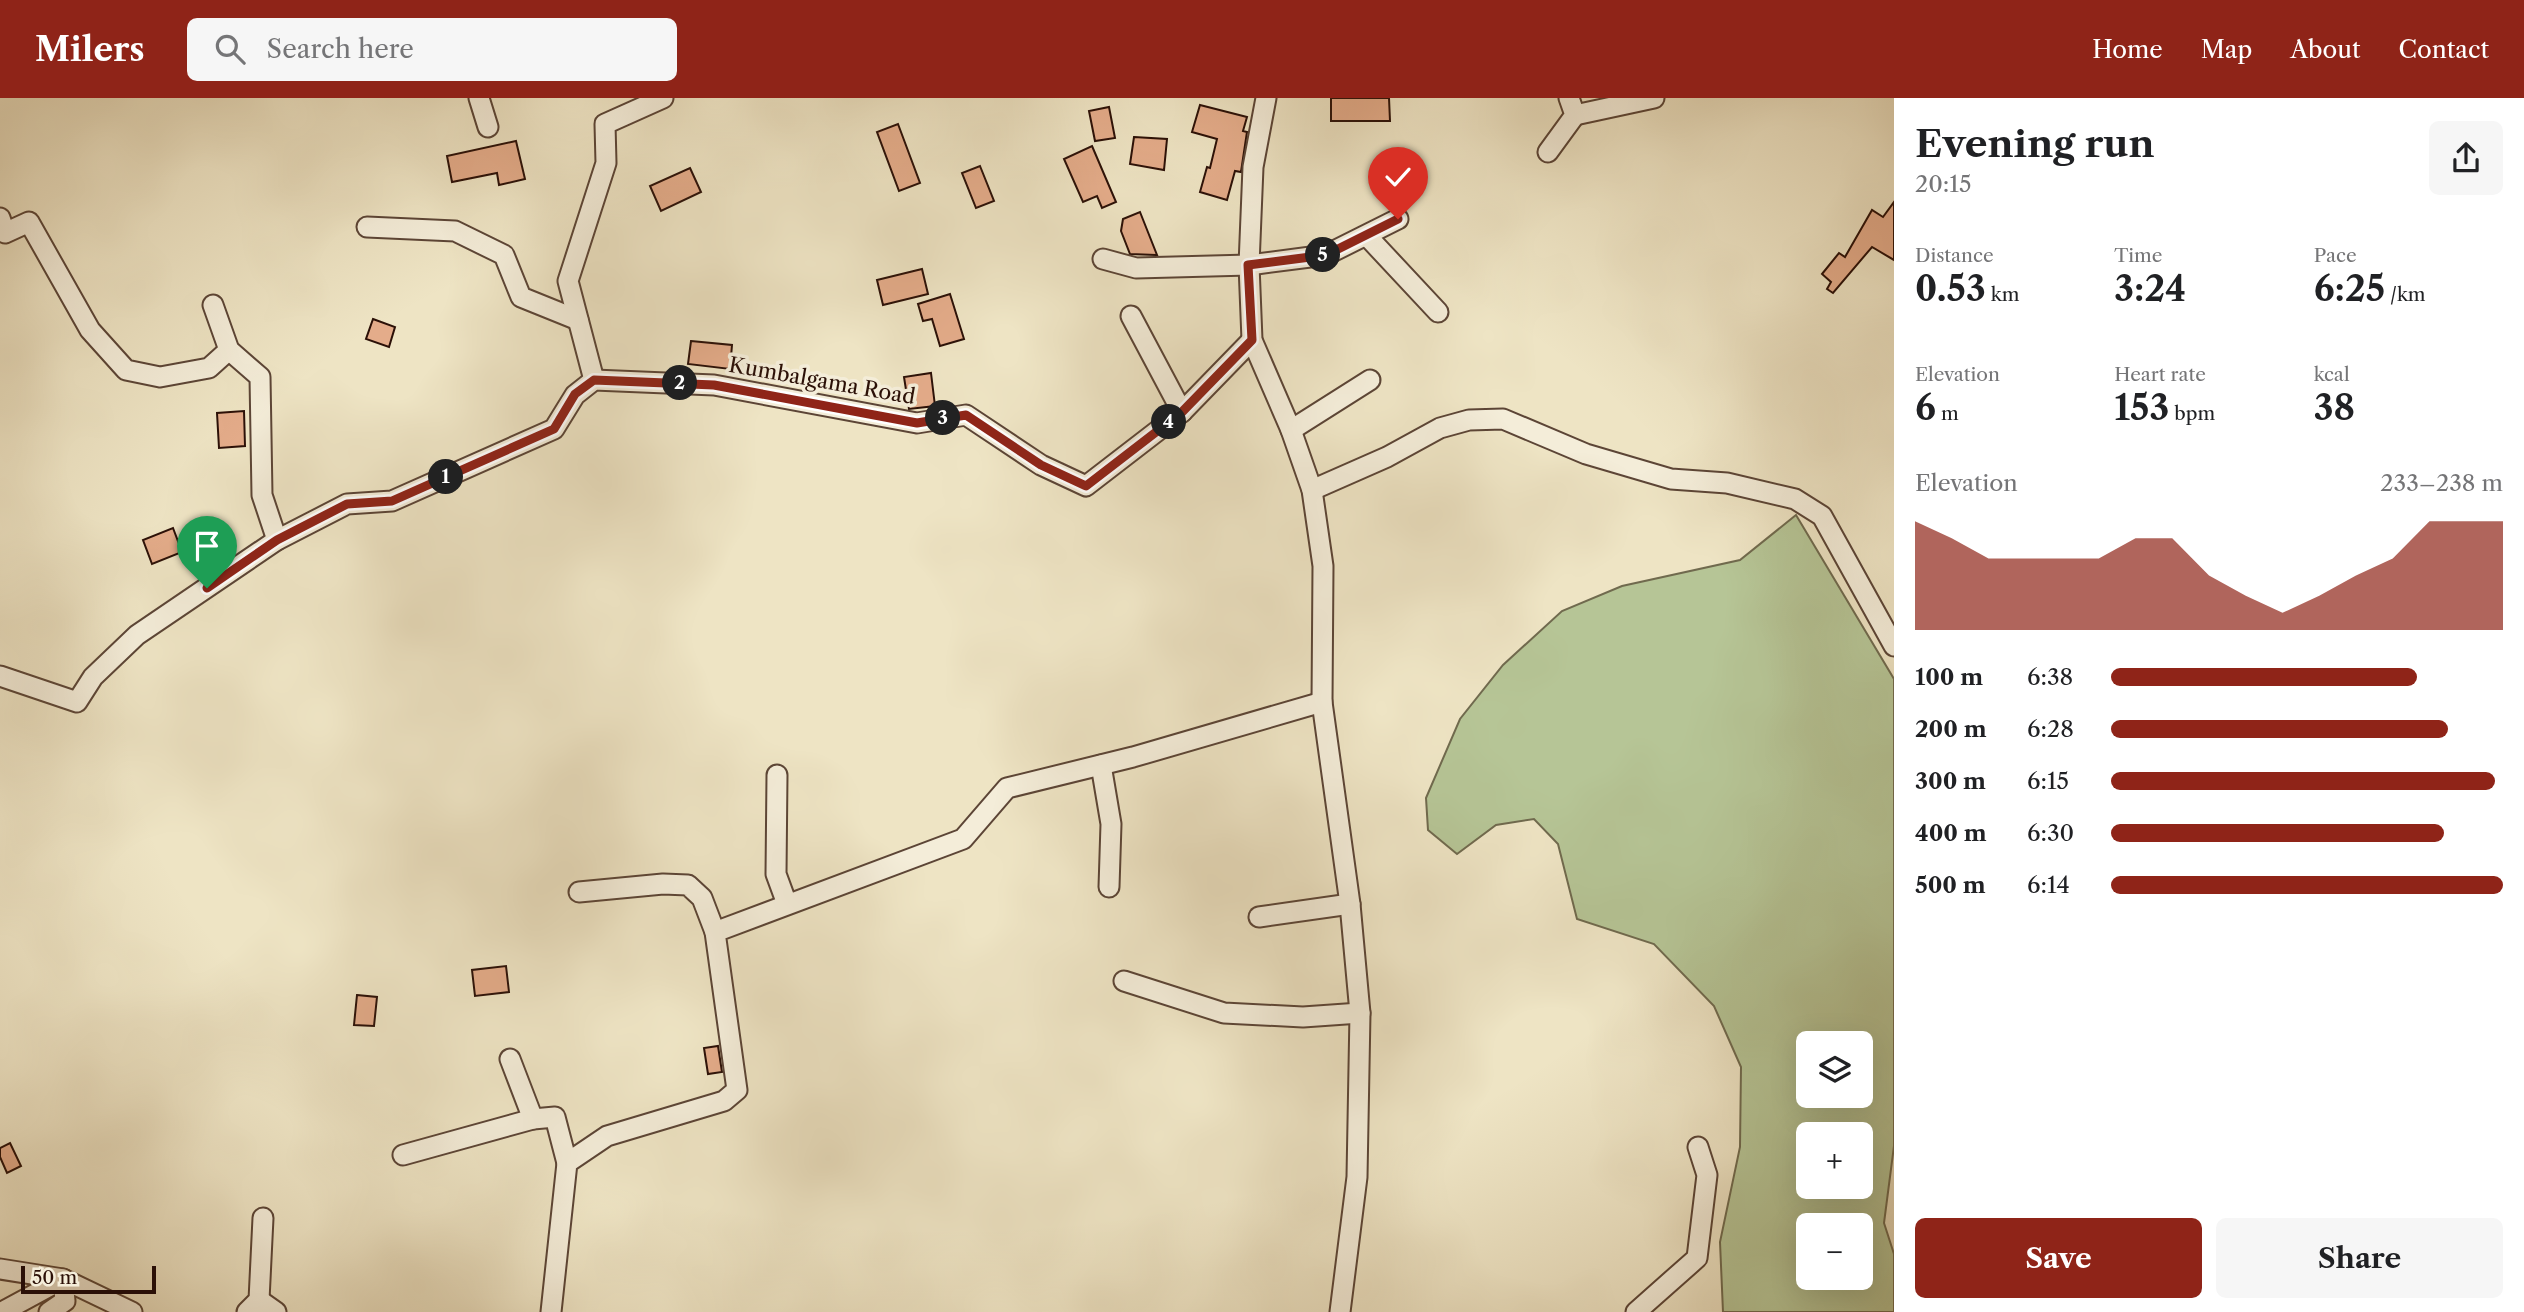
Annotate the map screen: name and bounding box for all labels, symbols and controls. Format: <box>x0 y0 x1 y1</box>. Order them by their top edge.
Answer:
search box <box>187 18 677 81</box>
text: Milers <box>35 29 145 70</box>
icon: search <box>211 30 249 68</box>
text: Search here <box>267 33 414 65</box>
text: Home <box>2092 35 2163 64</box>
text: Map <box>2201 35 2252 64</box>
text: About <box>2290 35 2361 64</box>
text: Contact <box>2399 35 2489 64</box>
text: Evening run <box>1915 120 2155 167</box>
button: share <box>2429 121 2503 195</box>
pin <box>1368 147 1428 219</box>
icon: check <box>1379 158 1417 196</box>
text: 20:15 <box>1915 170 1971 198</box>
pin: 5 <box>1306 238 1340 272</box>
text: 5 <box>1317 243 1328 266</box>
text: Distance <box>1915 244 1994 267</box>
text: Time <box>2114 244 2162 267</box>
text: Pace <box>2314 244 2357 267</box>
text: 0.53 <box>1915 267 1986 310</box>
text: 3:24 <box>2114 267 2186 310</box>
text: 6:25 <box>2314 267 2385 310</box>
text: km <box>1986 283 2019 306</box>
text: /km <box>2385 283 2426 306</box>
street label: Kumbalgama Road <box>727 352 917 409</box>
text: Elevation <box>1915 363 2000 386</box>
text: Heart rate <box>2114 363 2206 386</box>
text: kcal <box>2314 363 2350 386</box>
pin: 2 <box>662 366 698 400</box>
text: 2 <box>674 371 685 394</box>
text: 6 <box>1915 386 1936 429</box>
text: 153 <box>2114 386 2169 429</box>
text: 38 <box>2314 386 2355 429</box>
pin: 3 <box>926 400 960 436</box>
text: m <box>1936 402 1959 425</box>
text: bpm <box>2169 402 2215 425</box>
pin: 4 <box>1152 404 1186 440</box>
text: 3 <box>937 406 948 429</box>
text: 4 <box>1163 410 1174 433</box>
pin: 1 <box>428 460 464 494</box>
text: 1 <box>441 465 450 488</box>
text: Elevation <box>1915 469 2018 497</box>
text: 233–238 m <box>2380 469 2503 497</box>
pin <box>177 516 237 588</box>
icon: arrive <box>188 527 226 565</box>
text: 100 m <box>1915 663 1983 691</box>
text: 6:38 <box>2027 663 2073 691</box>
text: 200 m <box>1915 715 1987 743</box>
text: 6:28 <box>2027 715 2074 743</box>
text: 300 m <box>1915 767 1986 795</box>
text: 6:15 <box>2027 767 2069 795</box>
text: 400 m <box>1915 819 1987 847</box>
text: 6:30 <box>2027 819 2074 847</box>
text: 500 m <box>1915 871 1986 899</box>
text: 6:14 <box>2027 871 2070 899</box>
map controls <box>1796 1031 1873 1290</box>
button: layers <box>1796 1031 1873 1108</box>
button: + <box>1796 1122 1873 1199</box>
button: − <box>1796 1213 1873 1290</box>
button: Save <box>1915 1218 2202 1298</box>
button: Share <box>2216 1218 2503 1298</box>
scale bar <box>21 1263 156 1295</box>
text: 50 m <box>32 1266 77 1289</box>

